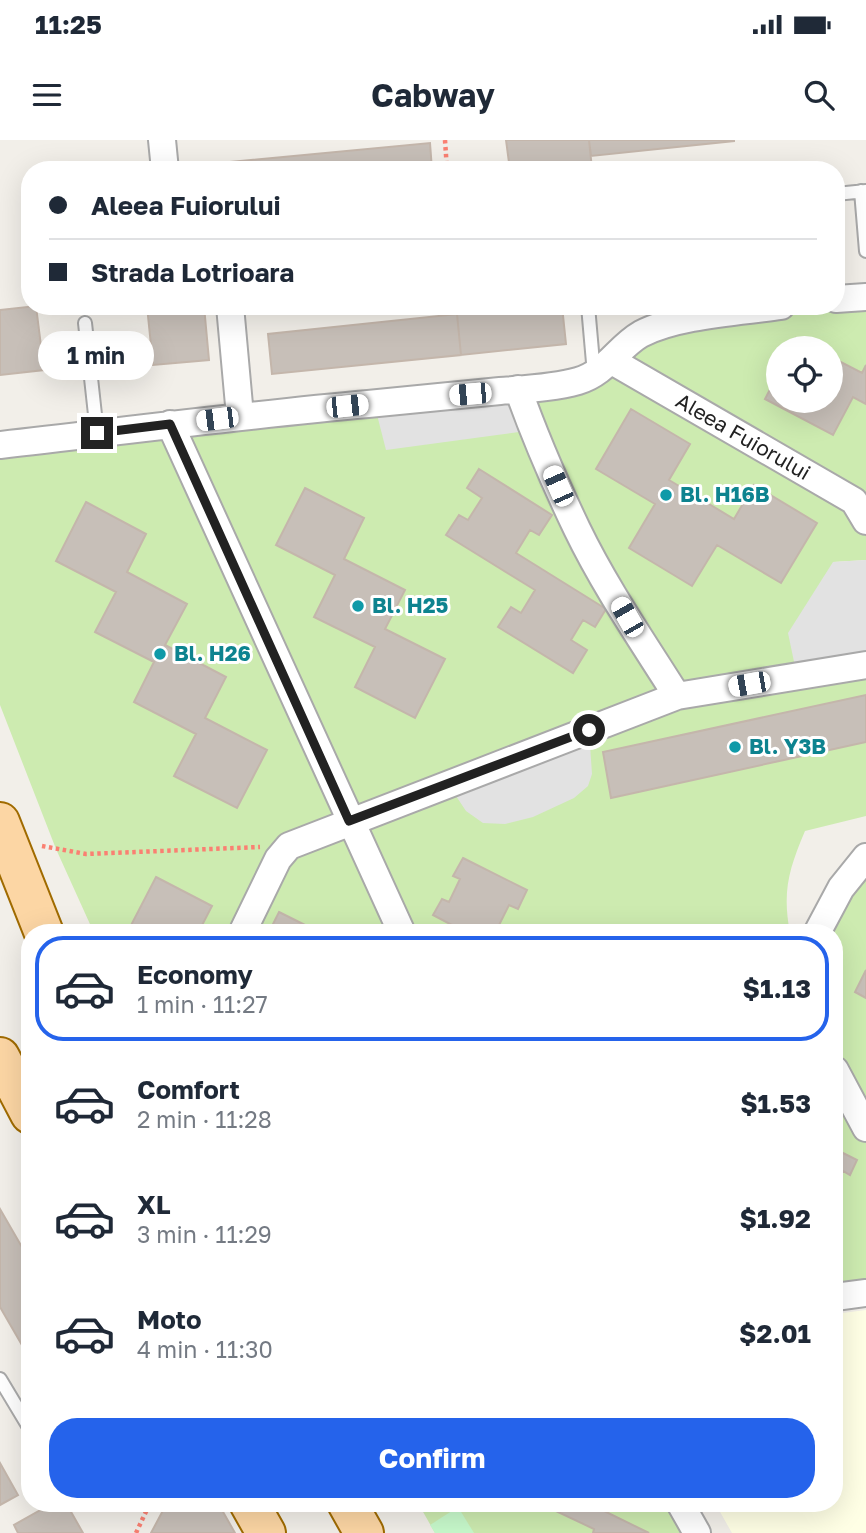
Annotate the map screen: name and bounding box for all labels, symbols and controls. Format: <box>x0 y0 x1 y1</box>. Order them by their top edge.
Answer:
text: 11:25 <box>35 9 102 40</box>
icon: menu <box>28 76 66 114</box>
text: Cabway <box>371 76 495 114</box>
icon: search <box>800 76 838 114</box>
text: Aleea Fuiorului <box>91 190 281 221</box>
text: Strada Lotrioara <box>91 257 294 288</box>
callout: 1 min <box>39 331 155 380</box>
map controls <box>766 336 843 413</box>
button: locate <box>766 336 843 413</box>
text: 1 min <box>67 341 125 369</box>
car <box>449 382 492 406</box>
street label: Aleea Fuiorului <box>672 387 815 485</box>
car <box>326 393 369 419</box>
car <box>195 406 240 432</box>
route end <box>81 417 113 449</box>
car <box>540 463 577 509</box>
place label: Bl. H16B <box>680 481 770 507</box>
marker: Bl. H16B <box>658 487 674 503</box>
place label: Bl. H25 <box>372 592 448 618</box>
car <box>608 594 647 640</box>
marker: Bl. H25 <box>350 598 366 614</box>
place label: Bl. H26 <box>174 640 251 666</box>
marker: Bl. H26 <box>152 646 168 662</box>
car <box>727 670 772 698</box>
route start <box>573 714 605 746</box>
place label: Bl. Y3B <box>749 733 826 759</box>
marker: Bl. Y3B <box>727 739 743 755</box>
icon: car <box>53 957 116 1020</box>
text: Economy <box>137 959 253 990</box>
text: $1.13 <box>743 973 811 1004</box>
text: 1 min · 11:27 <box>137 990 268 1018</box>
icon: car <box>53 1072 116 1135</box>
text: Comfort <box>137 1074 240 1105</box>
text: $1.53 <box>740 1088 811 1119</box>
text: 2 min · 11:28 <box>137 1105 272 1133</box>
icon: car <box>53 1187 116 1250</box>
text: XL <box>137 1189 171 1220</box>
text: $1.92 <box>739 1203 811 1234</box>
text: 3 min · 11:29 <box>137 1220 272 1248</box>
icon: car <box>53 1302 116 1365</box>
text: Moto <box>137 1304 202 1335</box>
text: $2.01 <box>739 1318 811 1349</box>
text: 4 min · 11:30 <box>137 1335 273 1363</box>
button: Confirm <box>49 1418 815 1498</box>

